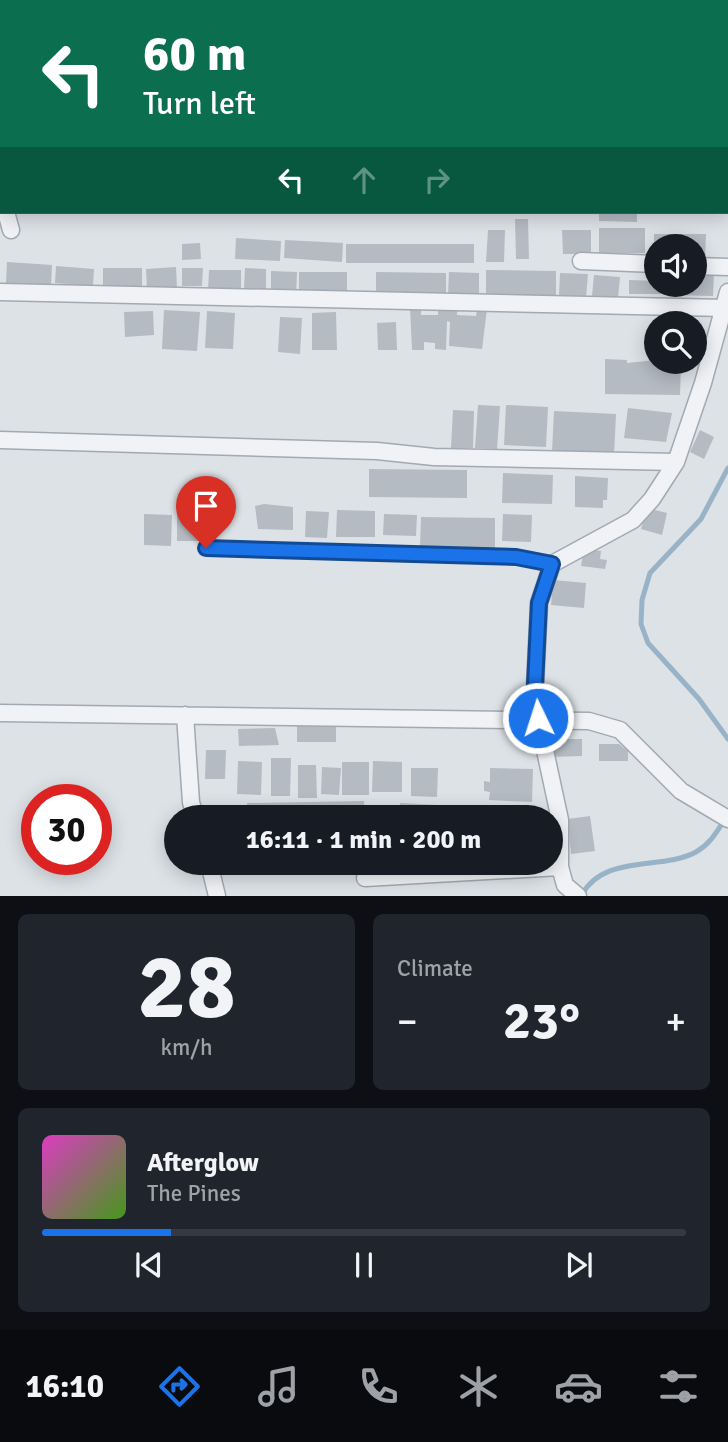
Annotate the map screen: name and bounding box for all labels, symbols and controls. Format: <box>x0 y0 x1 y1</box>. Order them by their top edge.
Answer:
text: 60 m <box>143 24 246 84</box>
icon: left <box>28 28 119 119</box>
text: Turn left <box>143 84 256 123</box>
icon: left <box>272 161 310 199</box>
icon: ahead <box>345 161 383 199</box>
icon: right <box>418 161 456 199</box>
map controls <box>644 234 707 374</box>
button: sound <box>644 234 707 297</box>
button: search <box>644 311 707 374</box>
pin <box>176 476 236 548</box>
icon: arrive <box>187 487 225 525</box>
position arrow <box>501 681 575 755</box>
speed limit sign: 30 <box>21 784 112 875</box>
text: 16:11 · 1 min · 200 m <box>246 824 481 856</box>
text: 28 <box>137 931 236 1044</box>
text: Climate <box>397 954 473 983</box>
text: 23° <box>503 989 580 1053</box>
text: − <box>397 998 418 1045</box>
text: + <box>665 998 686 1045</box>
text: km/h <box>160 1033 213 1062</box>
text: Afterglow <box>147 1147 259 1179</box>
text: The Pines <box>147 1179 241 1208</box>
icon: previous <box>130 1246 168 1284</box>
icon: pause <box>345 1246 383 1284</box>
icon: next <box>560 1246 598 1284</box>
icon: directions <box>155 1362 204 1411</box>
icon: music <box>254 1362 303 1411</box>
icon: phone <box>354 1362 403 1411</box>
icon: climate <box>454 1362 503 1411</box>
icon: car <box>554 1362 603 1411</box>
icon: filters <box>654 1362 703 1411</box>
text: 16:10 <box>25 1367 104 1406</box>

